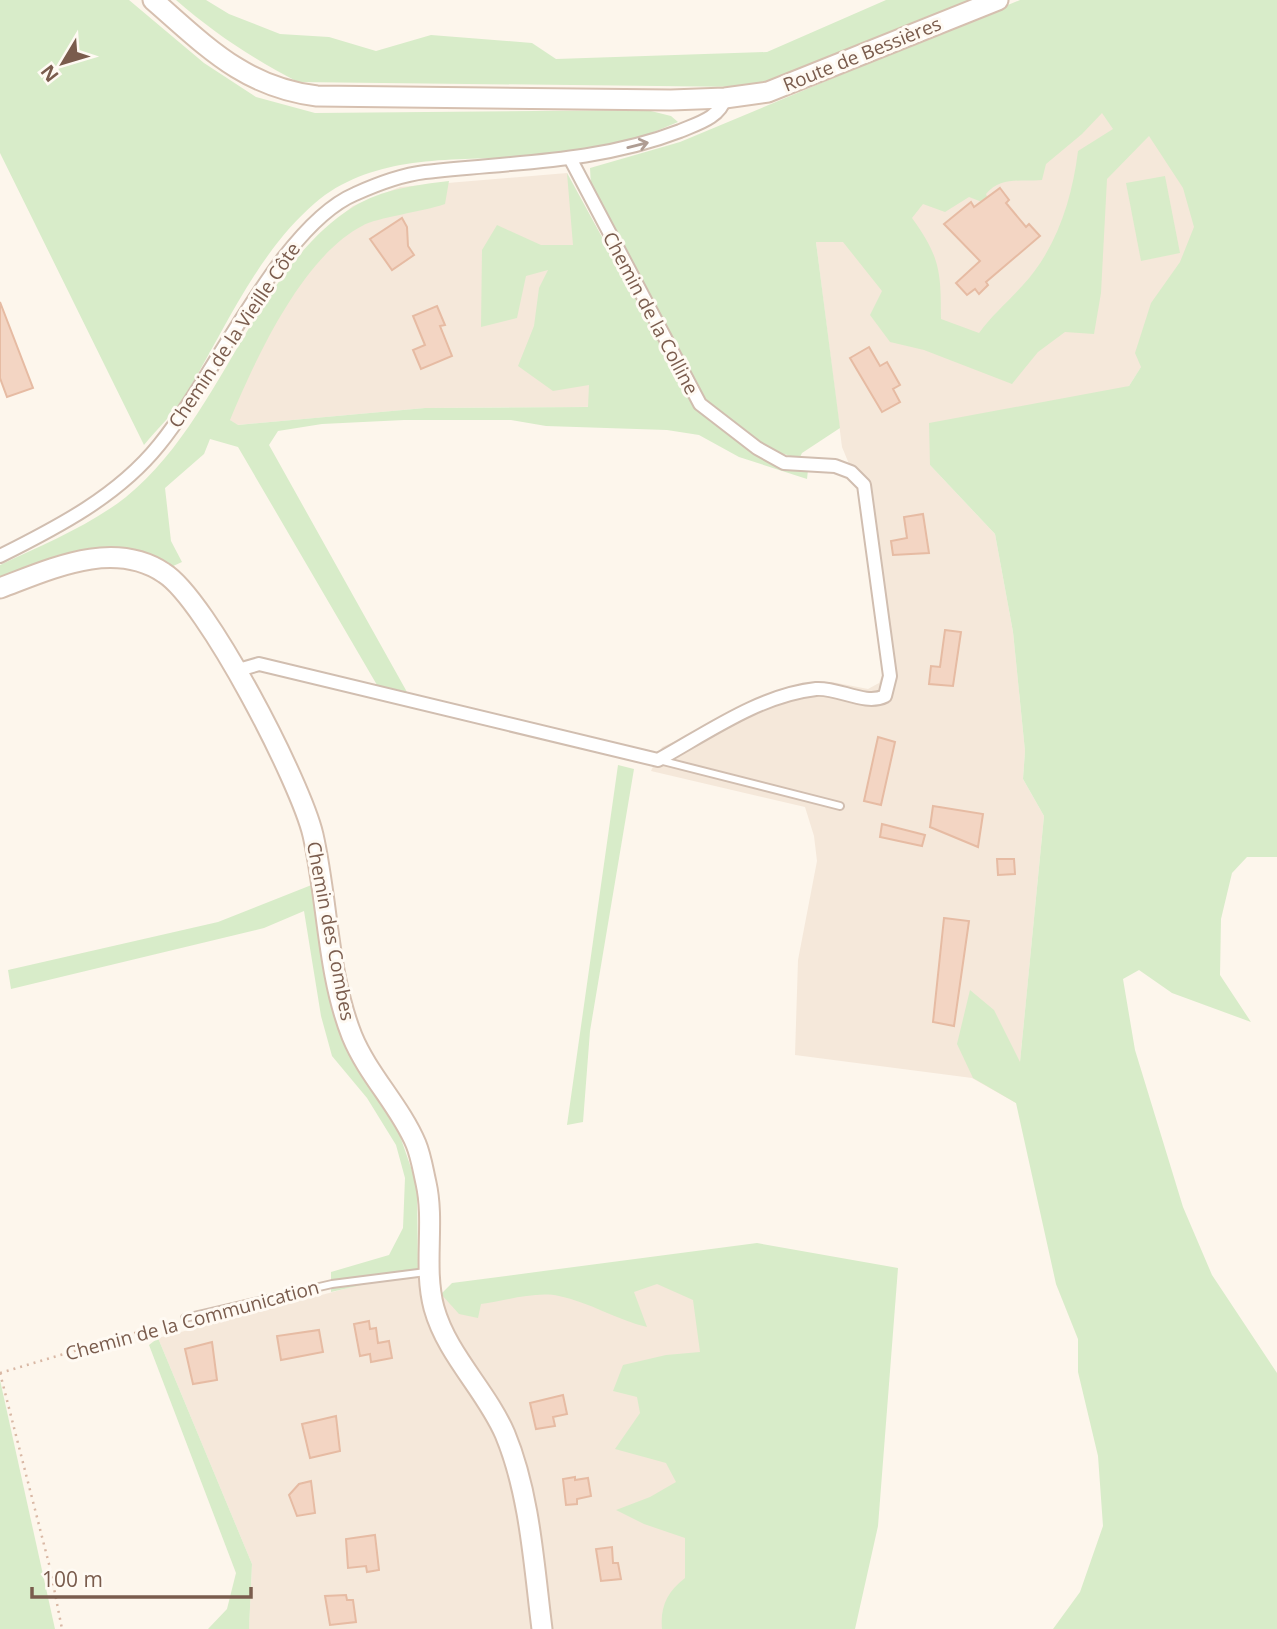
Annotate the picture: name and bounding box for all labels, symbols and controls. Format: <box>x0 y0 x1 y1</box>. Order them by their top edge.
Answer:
street label: Route de Bessières <box>779 10 945 98</box>
north arrow <box>28 28 98 98</box>
text: N <box>35 59 65 88</box>
one-way arrow <box>626 138 649 151</box>
street label: Chemin de la Colline <box>597 227 705 399</box>
street label: Chemin de la Vieille Côte <box>162 237 306 433</box>
street label: Chemin des Combes <box>301 839 361 1023</box>
street label: Chemin de la Communication <box>62 1274 322 1366</box>
scale bar <box>32 1556 250 1600</box>
text: 100 m <box>42 1565 103 1593</box>

